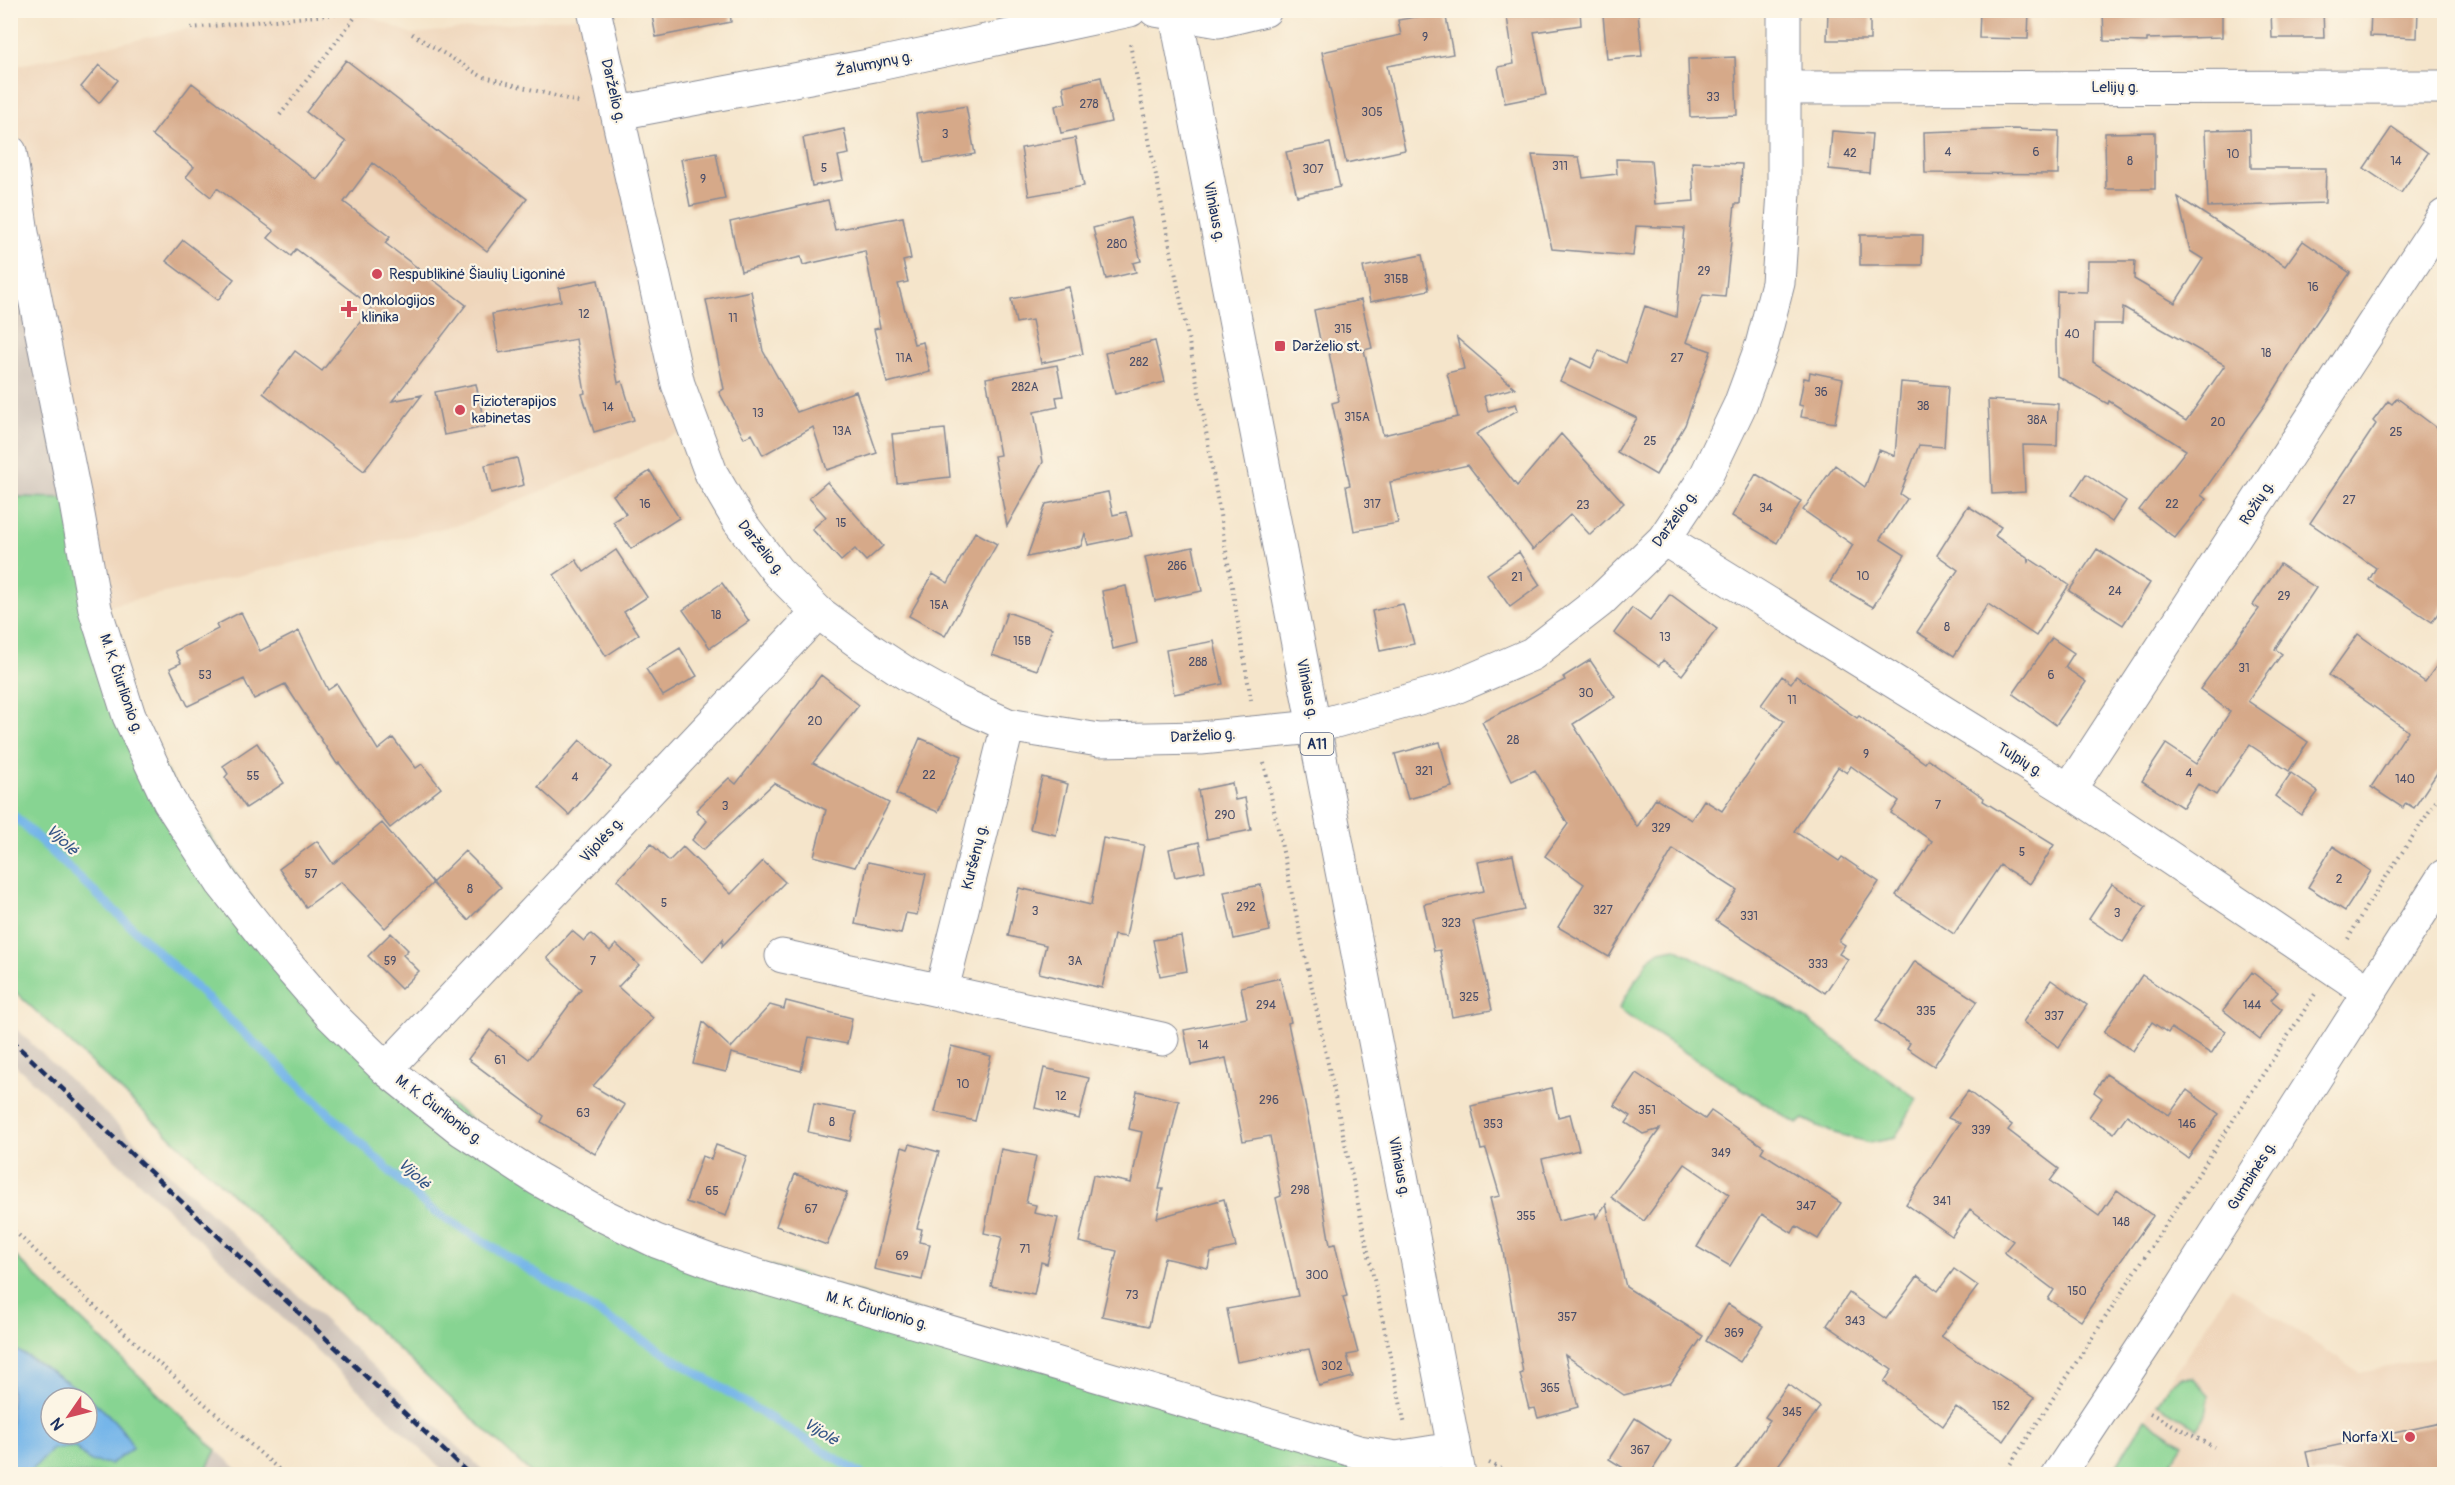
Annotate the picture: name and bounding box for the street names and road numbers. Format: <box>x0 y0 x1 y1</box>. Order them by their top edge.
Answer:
street label: Žalumynų g. <box>834 47 914 81</box>
street label: Darželio g. <box>596 57 630 125</box>
street label: Lelijų g. <box>2091 78 2139 97</box>
street label: Vilniaus g. <box>1199 180 1229 244</box>
street label: Rožių g. <box>2236 477 2278 529</box>
street label: Darželio g. <box>1648 487 1702 551</box>
street label: Darželio g. <box>733 516 789 580</box>
street label: M. K. Čiurlionio g. <box>95 631 147 737</box>
street label: Vilniaus g. <box>1292 657 1322 721</box>
street label: Darželio g. <box>1170 725 1236 747</box>
road number: A11 <box>1300 733 1334 755</box>
street label: Tulpių g. <box>1994 739 2046 781</box>
street label: Vijolės g. <box>576 813 628 867</box>
street label: Kuršėnų g. <box>958 822 992 892</box>
street label: M. K. Čiurlionio g. <box>391 1071 487 1149</box>
street label: Vilniaus g. <box>1384 1135 1414 1199</box>
street label: Gumbinės g. <box>2223 1138 2281 1214</box>
street label: M. K. Čiurlionio g. <box>824 1287 930 1335</box>

